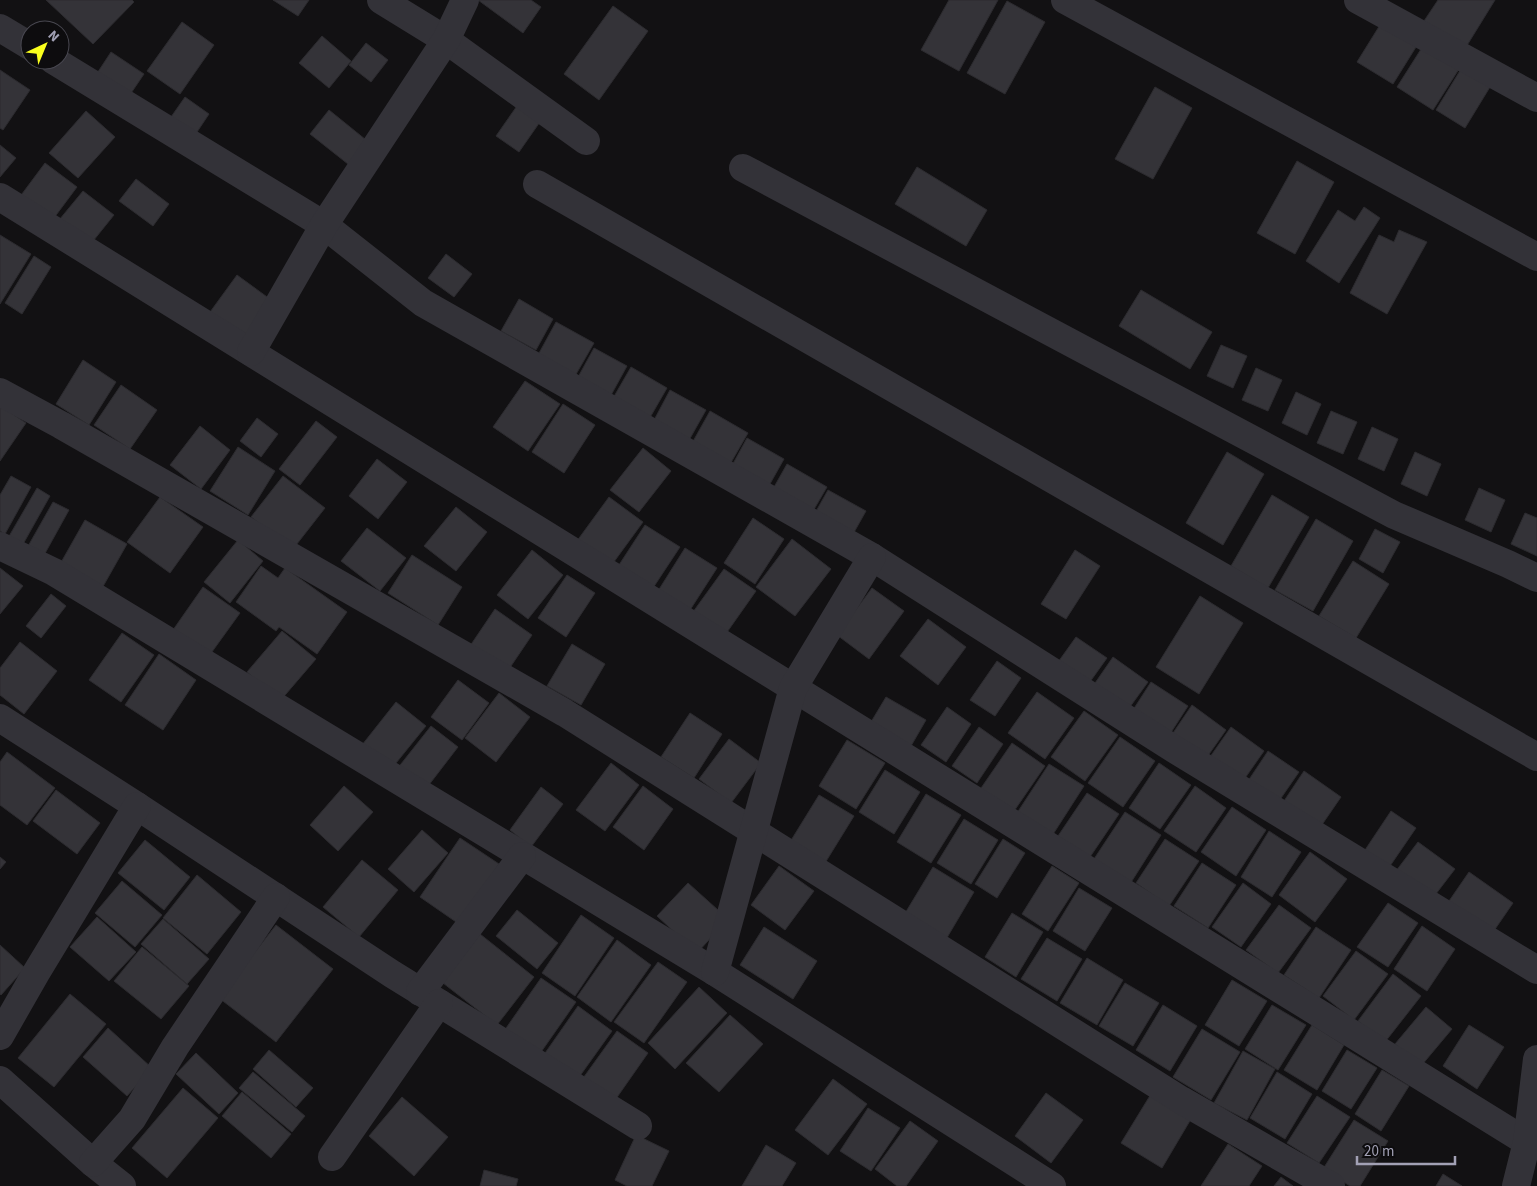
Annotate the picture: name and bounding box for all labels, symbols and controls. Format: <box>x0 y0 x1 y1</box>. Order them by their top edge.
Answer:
north arrow <box>20 20 70 70</box>
text: N <box>43 26 64 47</box>
scale bar <box>1357 1134 1454 1166</box>
text: 20 m <box>1364 1141 1394 1162</box>

